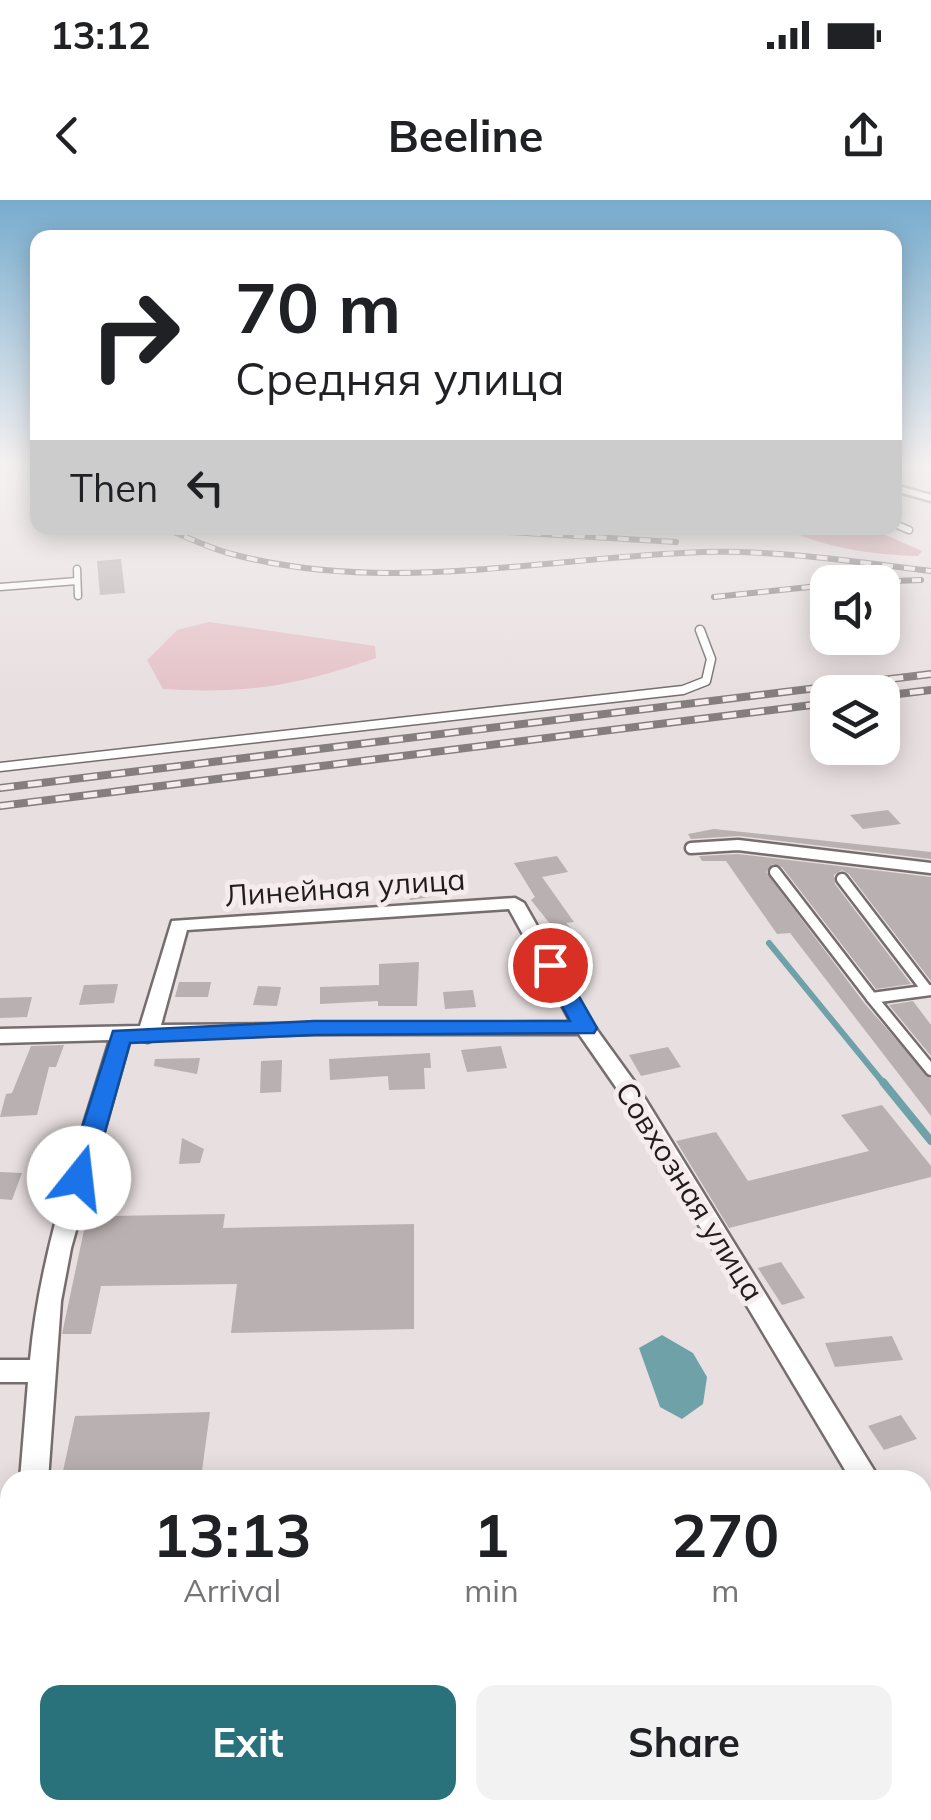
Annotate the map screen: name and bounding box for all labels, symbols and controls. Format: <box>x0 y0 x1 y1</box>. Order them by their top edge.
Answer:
text: 13:12 <box>50 11 151 59</box>
text: Beeline <box>388 107 543 163</box>
icon: back <box>40 108 95 163</box>
icon: share <box>836 108 891 163</box>
text: 70 m <box>235 263 401 351</box>
icon: right <box>70 270 200 400</box>
text: Средняя улица <box>235 350 565 406</box>
icon: left <box>178 460 233 515</box>
text: Then <box>70 464 158 512</box>
map controls <box>810 565 900 765</box>
button: sound <box>810 565 900 655</box>
button: layers <box>810 675 900 765</box>
street label: Линейная улица <box>223 860 467 914</box>
pin <box>508 923 593 1008</box>
icon: arrive <box>523 938 578 993</box>
street label: Совхозная улица <box>607 1074 773 1308</box>
position arrow <box>27 1126 131 1230</box>
text: 13:13 <box>153 1497 312 1572</box>
text: 1 <box>473 1497 509 1572</box>
text: 270 <box>671 1497 779 1572</box>
text: Arrival <box>183 1570 281 1610</box>
text: min <box>464 1570 519 1610</box>
text: m <box>711 1570 739 1610</box>
button: Exit <box>40 1685 456 1800</box>
button: Share <box>476 1685 892 1800</box>

